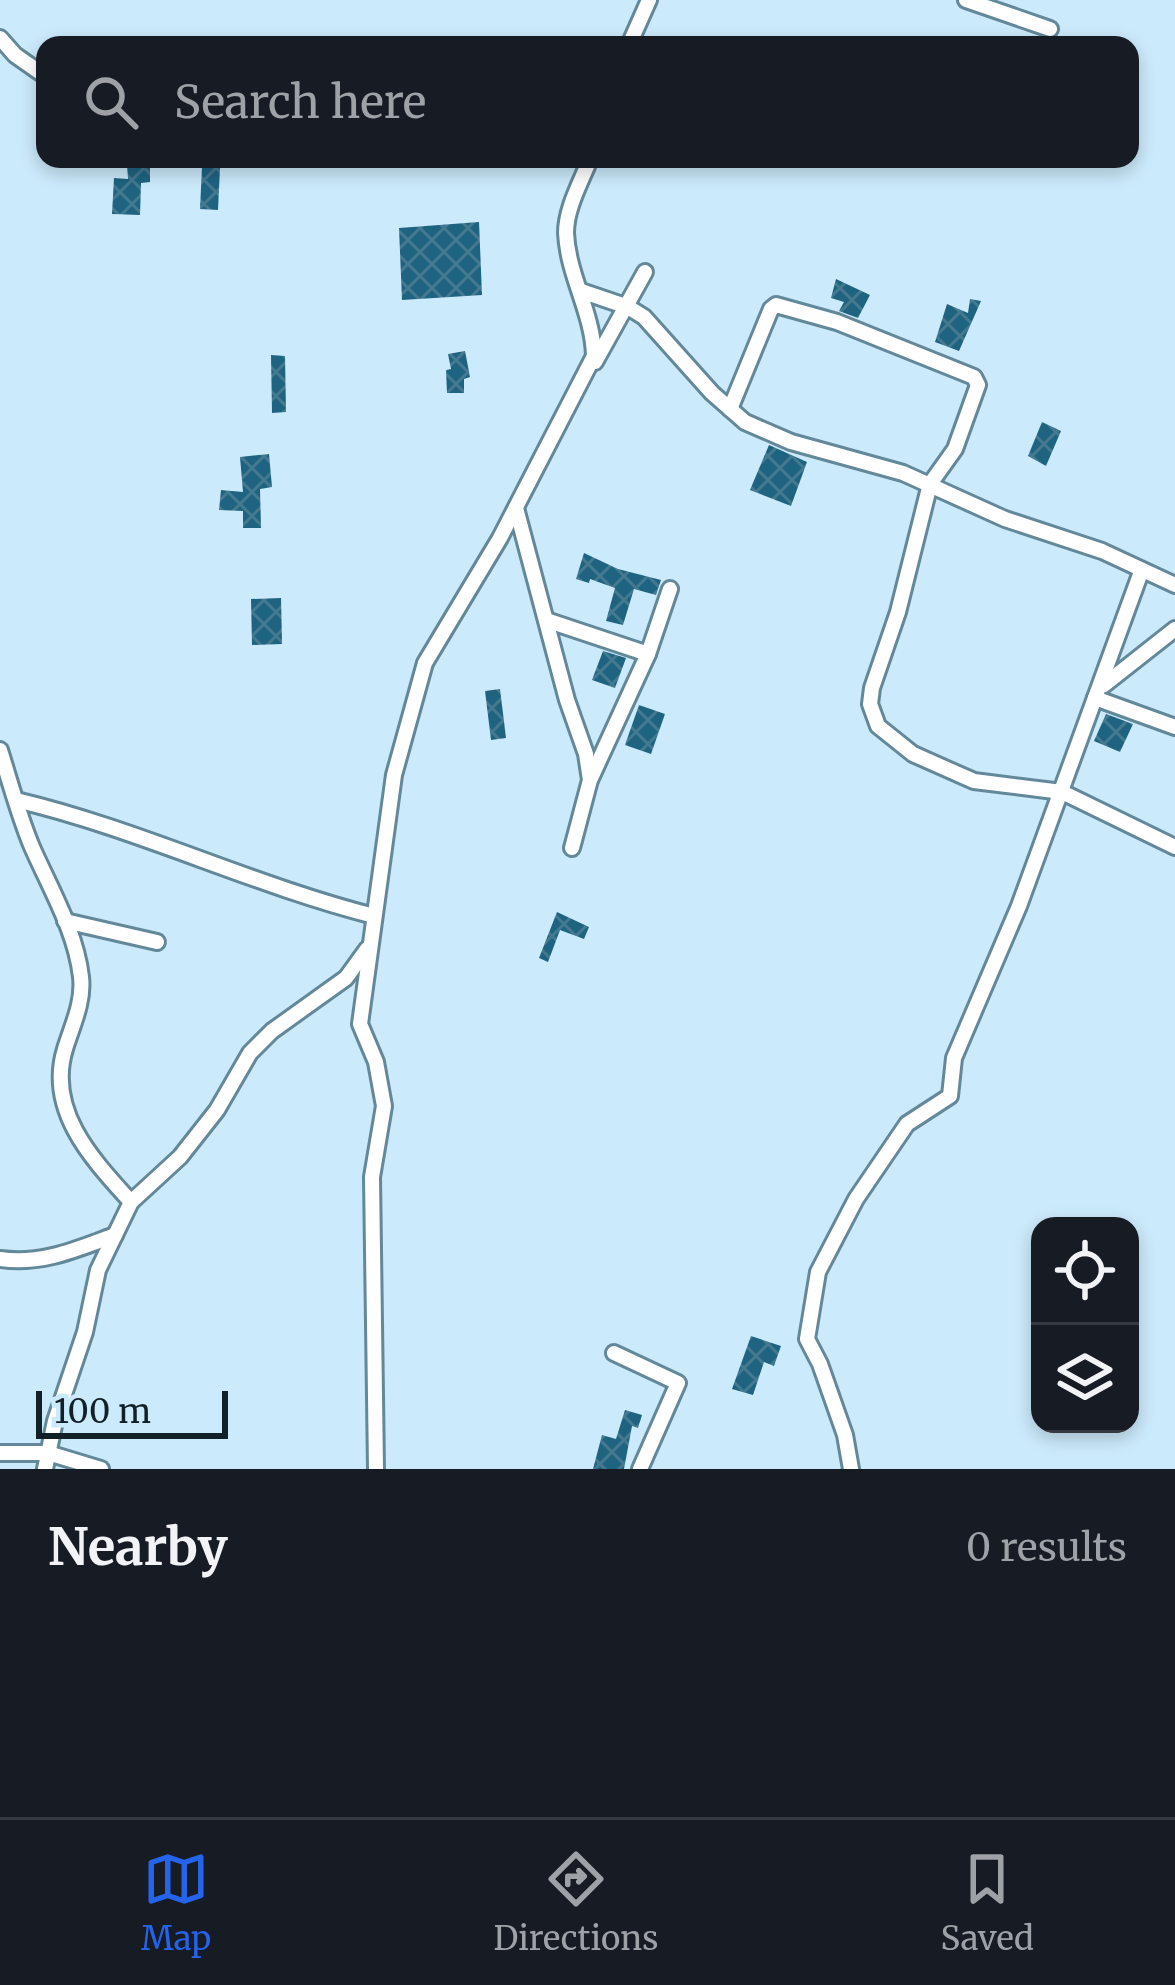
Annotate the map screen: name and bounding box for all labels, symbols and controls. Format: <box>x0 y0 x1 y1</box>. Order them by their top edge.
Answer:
search box <box>36 36 1139 168</box>
icon: search <box>78 69 144 135</box>
text: Search here <box>174 74 426 130</box>
map controls <box>1031 1217 1139 1433</box>
button: locate <box>1031 1217 1139 1325</box>
button: layers <box>1031 1325 1139 1433</box>
scale bar <box>36 1385 228 1438</box>
text: 100 m <box>54 1391 151 1432</box>
text: Nearby <box>48 1515 228 1579</box>
text: 0 results <box>966 1523 1127 1572</box>
tab: Map <box>141 1846 211 1959</box>
tab: Directions <box>493 1846 658 1959</box>
tab: Saved <box>940 1846 1034 1959</box>

